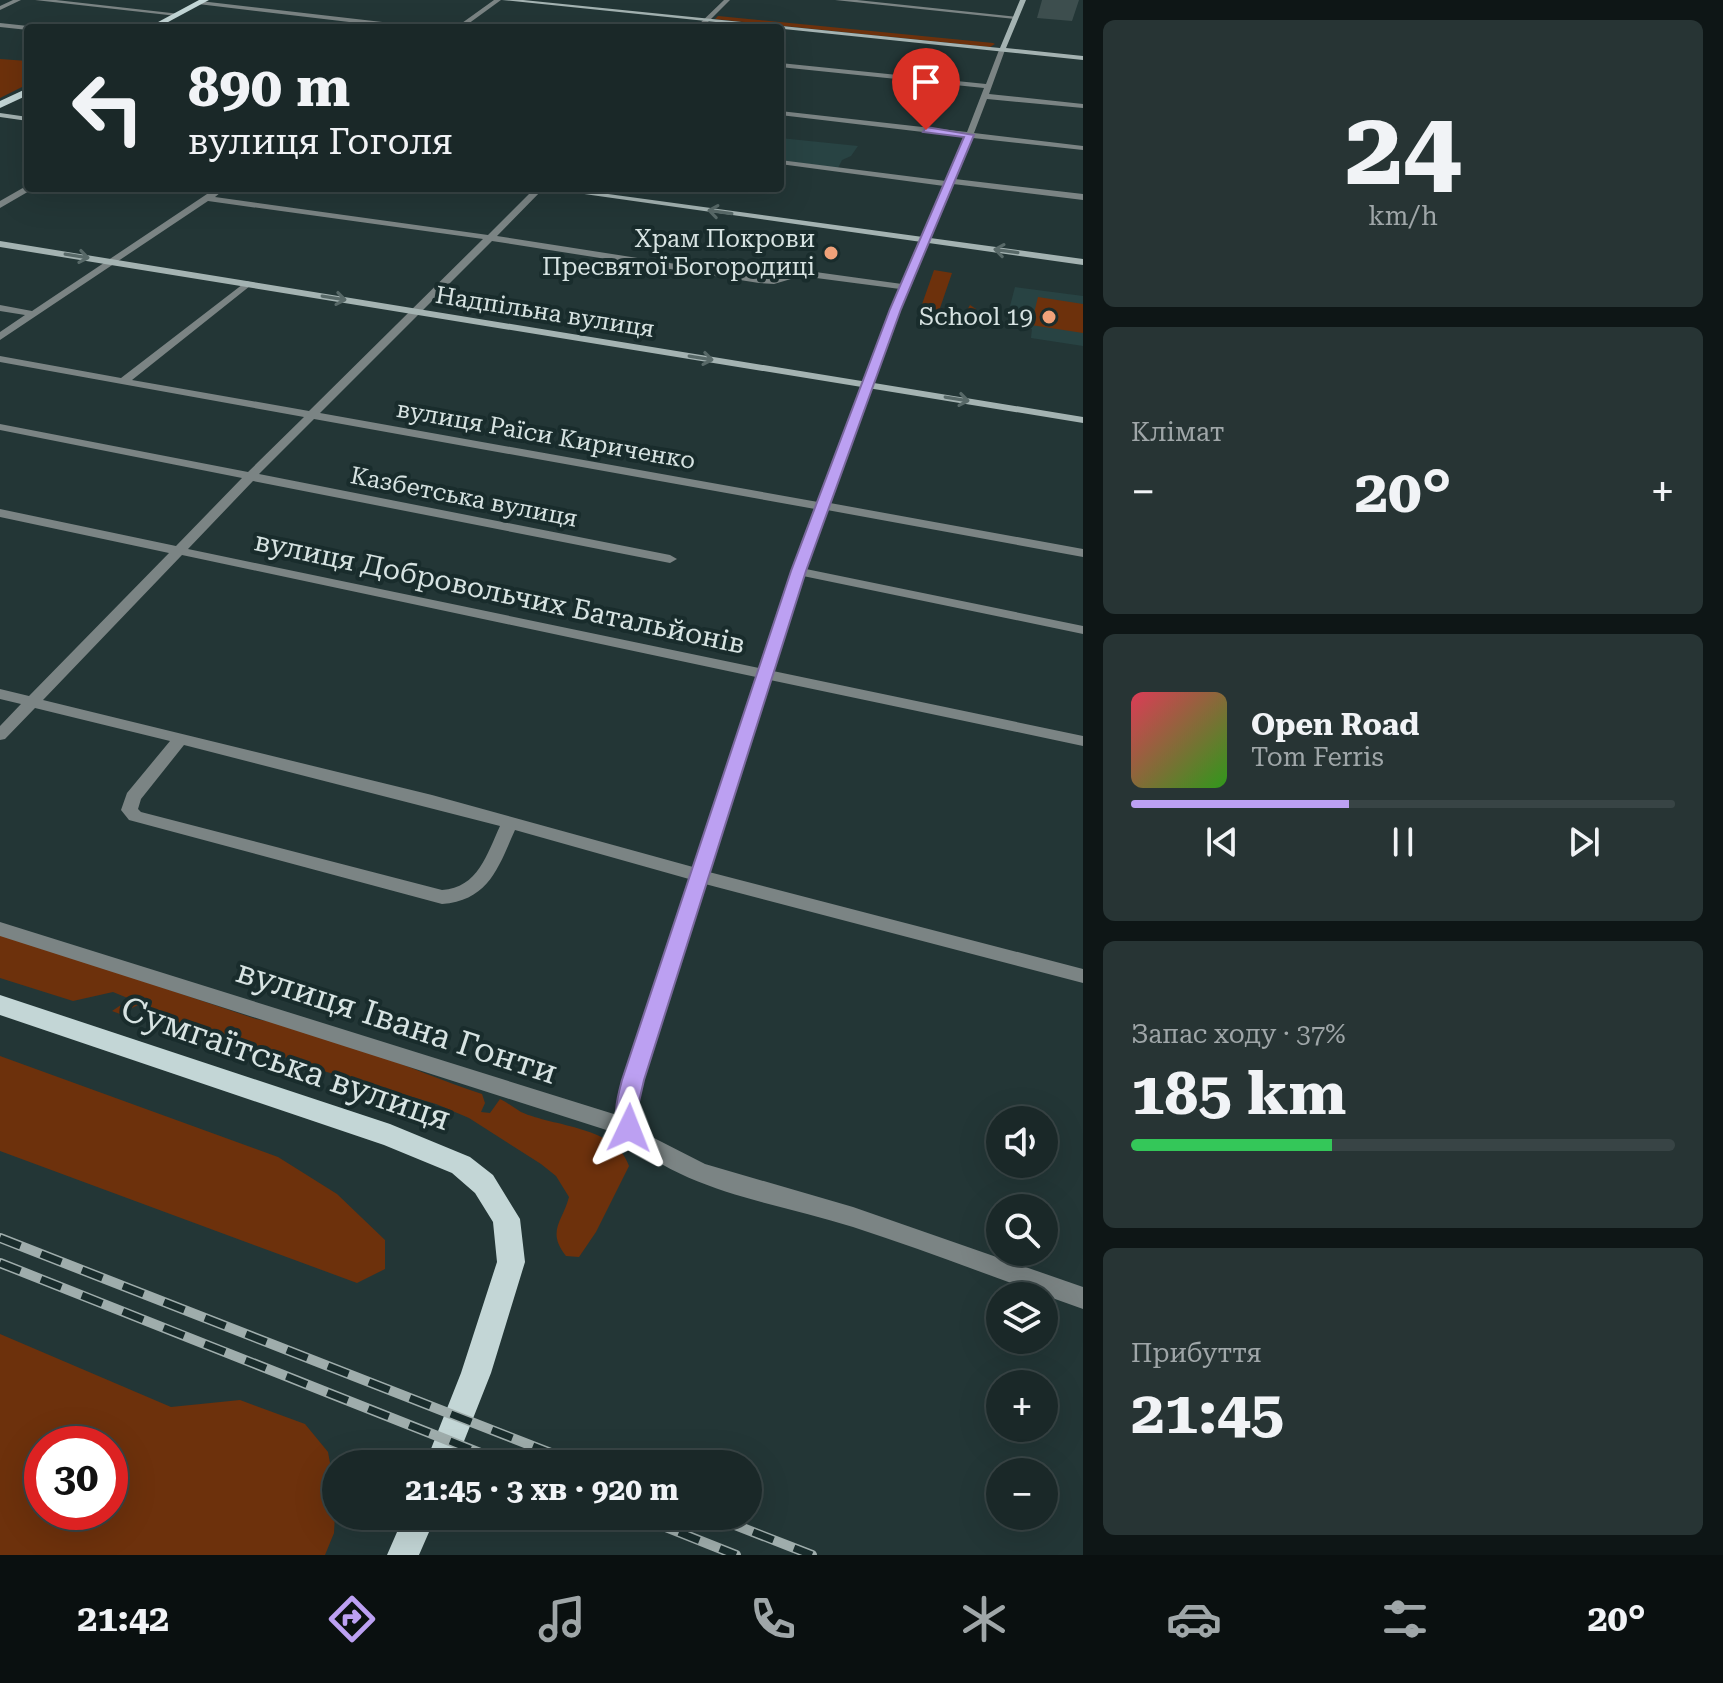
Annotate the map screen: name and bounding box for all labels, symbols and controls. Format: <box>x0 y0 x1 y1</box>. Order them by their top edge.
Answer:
pin <box>892 48 960 130</box>
text: 890 m <box>188 54 350 120</box>
icon: left <box>56 56 160 160</box>
icon: arrive <box>904 60 948 104</box>
text: 24 <box>1345 88 1461 209</box>
text: вулиця Гоголя <box>188 121 453 163</box>
text: km/h <box>1368 201 1438 231</box>
one-way arrow <box>708 204 734 219</box>
place label: Храм Покрови Пресвятої Богородиці <box>542 225 815 281</box>
one-way arrow <box>994 243 1019 258</box>
marker: Храм Покрови Пресвятої Богородиці <box>822 244 840 262</box>
one-way arrow <box>64 250 89 265</box>
street label: Надпільна вулиця <box>434 281 656 343</box>
one-way arrow <box>320 291 346 306</box>
place label: School 19 <box>919 303 1033 331</box>
marker: School 19 <box>1040 308 1058 326</box>
one-way arrow <box>688 351 713 366</box>
one-way arrow <box>944 392 970 407</box>
street label: вулиця Раїси Кириченко <box>394 395 698 475</box>
text: Клімат <box>1131 417 1225 447</box>
text: 20° <box>1354 456 1452 527</box>
street label: Казбетська вулиця <box>348 461 580 533</box>
text: − <box>1131 466 1156 518</box>
text: + <box>1650 466 1675 518</box>
street label: вулиця Добровольчих Батальйонів <box>252 524 748 661</box>
text: Open Road <box>1251 707 1419 742</box>
text: Tom Ferris <box>1251 742 1384 772</box>
icon: previous <box>1200 820 1244 864</box>
icon: pause <box>1381 820 1425 864</box>
icon: next <box>1562 820 1606 864</box>
street label: вулиця Івана Гонти <box>231 950 563 1092</box>
street label: Сумгаїтська вулиця <box>116 988 456 1138</box>
text: Запас ходу · 37% <box>1131 1019 1346 1049</box>
text: 185 km <box>1131 1058 1346 1129</box>
position arrow <box>587 1086 671 1170</box>
map controls <box>986 1106 1058 1530</box>
button: sound <box>986 1106 1058 1178</box>
button: search <box>986 1194 1058 1266</box>
button: layers <box>986 1282 1058 1354</box>
text: Прибуття <box>1131 1338 1262 1368</box>
button: + <box>986 1370 1058 1442</box>
text: 21:45 <box>1131 1377 1284 1448</box>
speed limit sign: 30 <box>24 1426 128 1530</box>
button: − <box>986 1458 1058 1530</box>
text: 21:45 · 3 хв · 920 m <box>405 1472 679 1507</box>
icon: directions <box>324 1591 380 1647</box>
icon: music <box>534 1591 590 1647</box>
icon: phone <box>745 1591 801 1647</box>
icon: climate <box>956 1591 1012 1647</box>
icon: car <box>1166 1591 1222 1647</box>
icon: filters <box>1377 1591 1433 1647</box>
text: 21:42 <box>77 1598 169 1640</box>
text: 20° <box>1587 1598 1646 1640</box>

